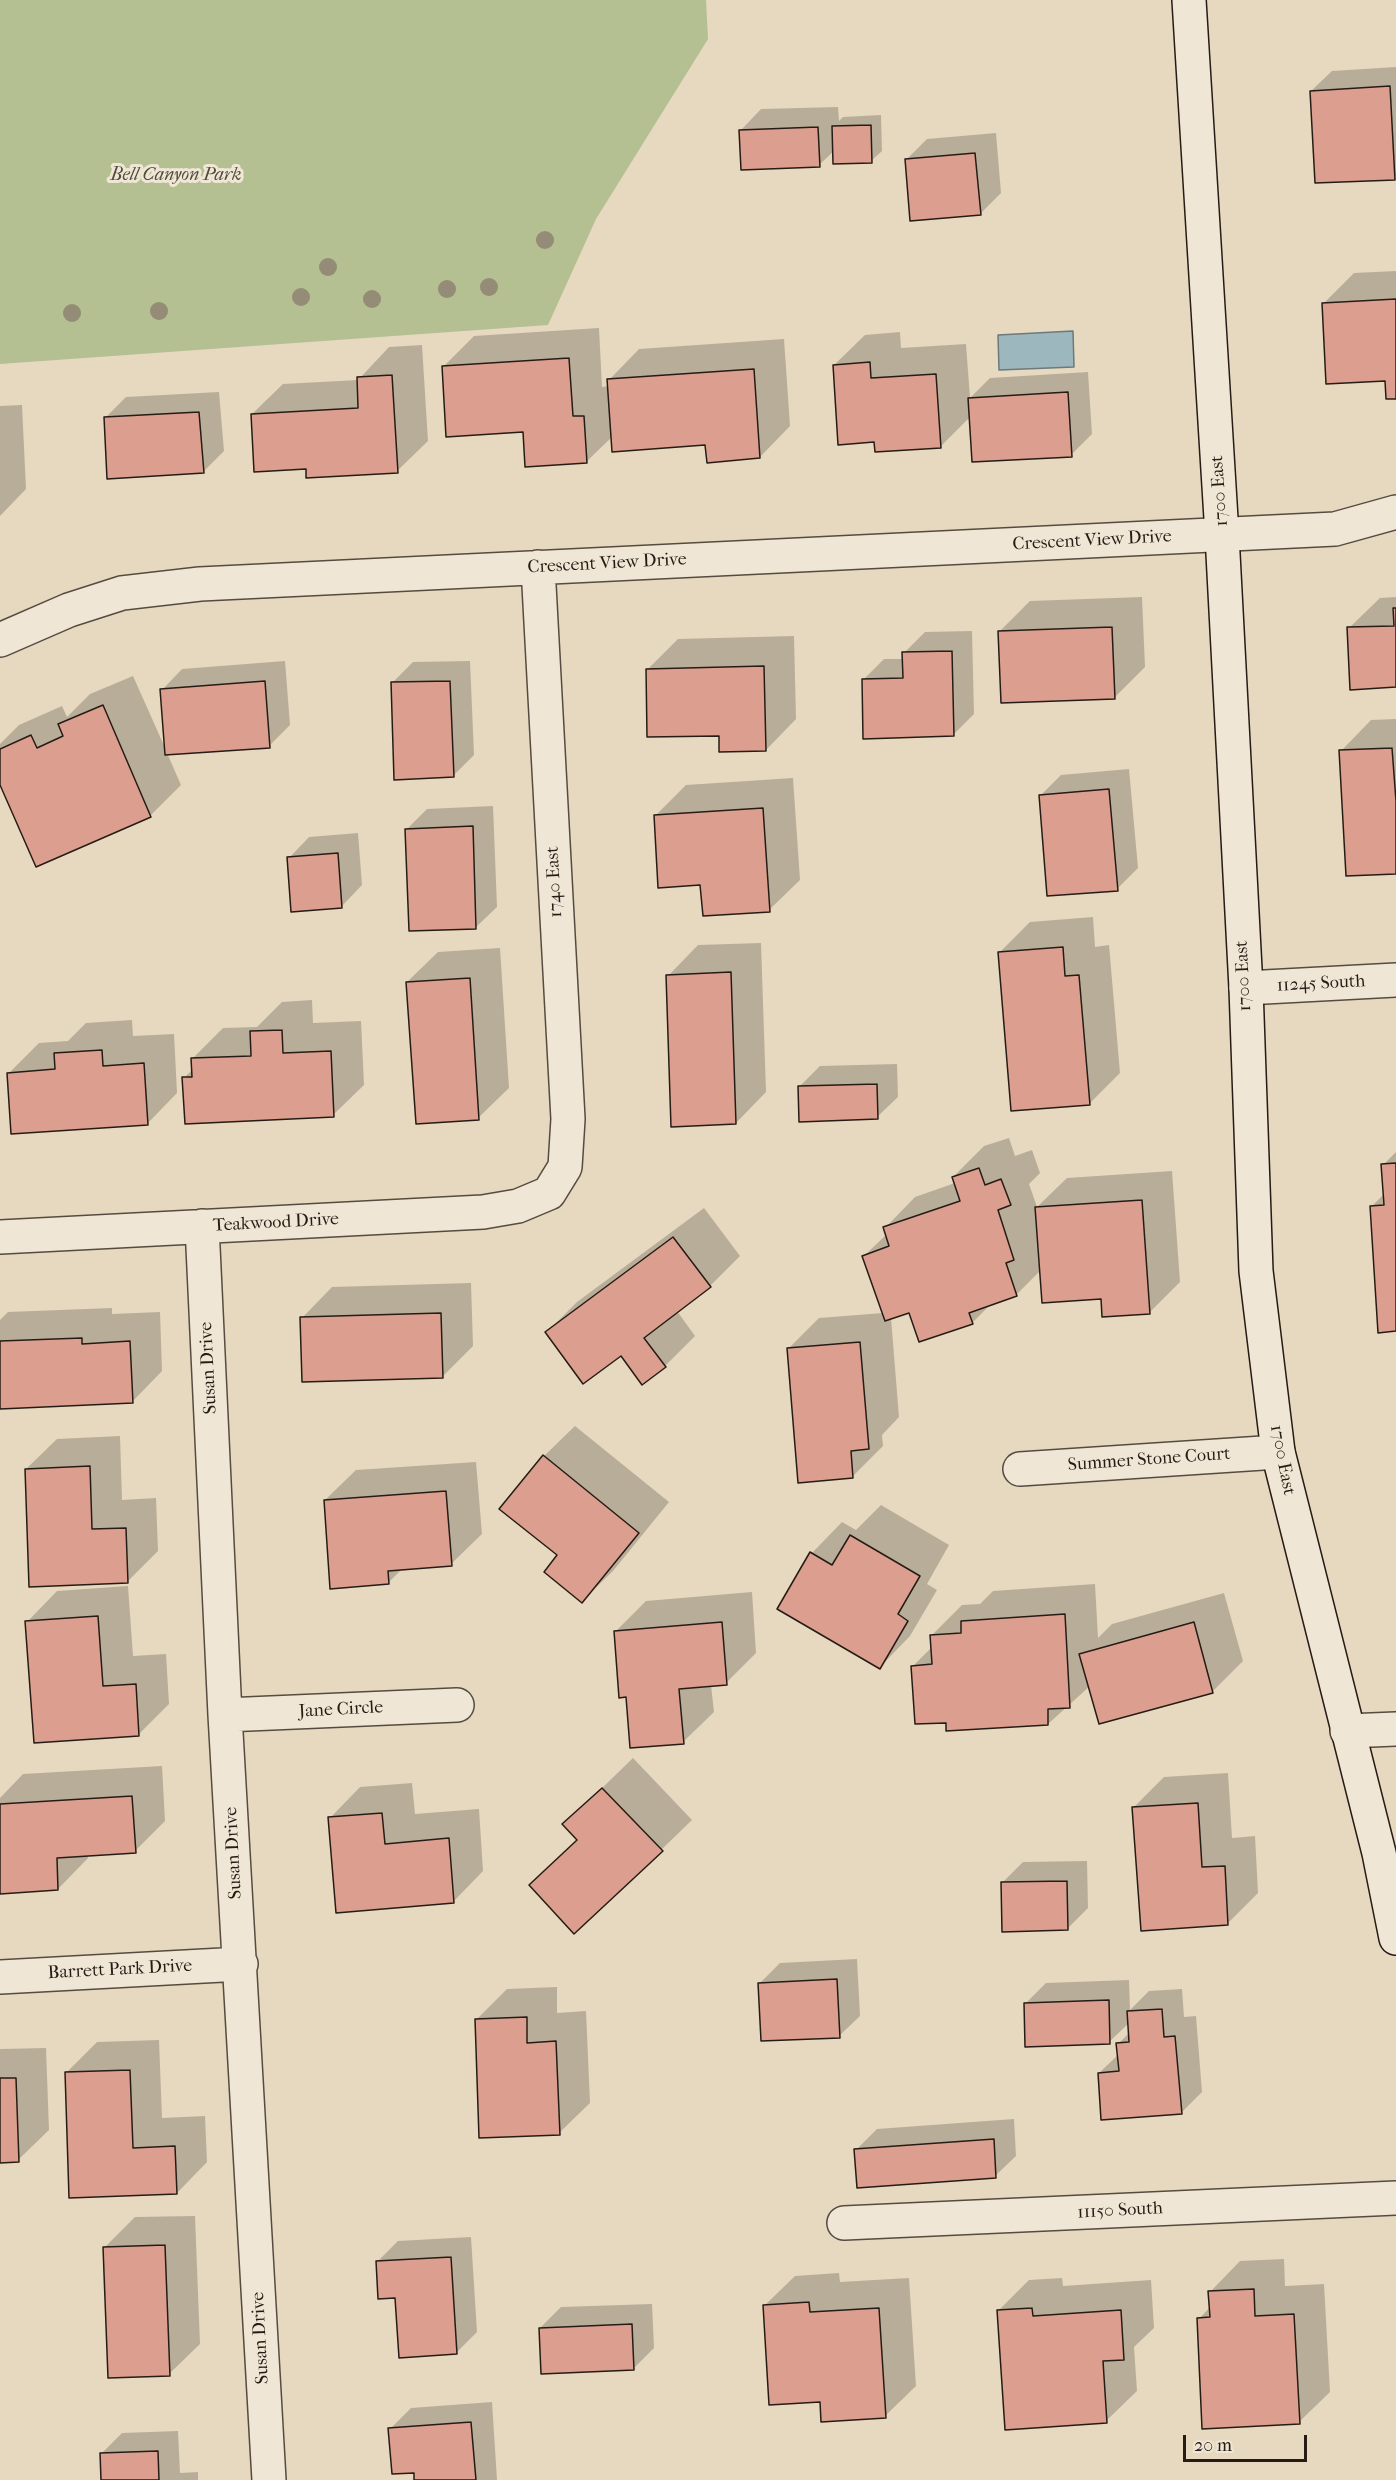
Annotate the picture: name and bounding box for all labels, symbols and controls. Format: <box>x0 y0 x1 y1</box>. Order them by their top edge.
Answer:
park label: Bell Canyon Park <box>111 165 241 187</box>
street label: 1700 East <box>1207 455 1233 527</box>
street label: Crescent View Drive <box>1012 526 1172 556</box>
street label: Crescent View Drive <box>527 549 687 579</box>
street label: 1740 East <box>542 846 568 918</box>
street label: 1700 East <box>1231 940 1257 1012</box>
street label: 11245 South <box>1276 971 1366 997</box>
street label: Teakwood Drive <box>212 1209 340 1237</box>
street label: Susan Drive <box>196 1321 222 1415</box>
street label: 1700 East <box>1265 1423 1299 1497</box>
street label: Summer Stone Court <box>1067 1444 1231 1476</box>
street label: Jane Circle <box>298 1697 384 1723</box>
street label: Susan Drive <box>221 1806 247 1900</box>
street label: Barrett Park Drive <box>47 1955 193 1985</box>
street label: 11150 South <box>1077 2198 1163 2224</box>
street label: Susan Drive <box>248 2291 274 2385</box>
scale bar <box>1186 2423 1310 2461</box>
text: 20 m <box>1194 2435 1232 2456</box>

